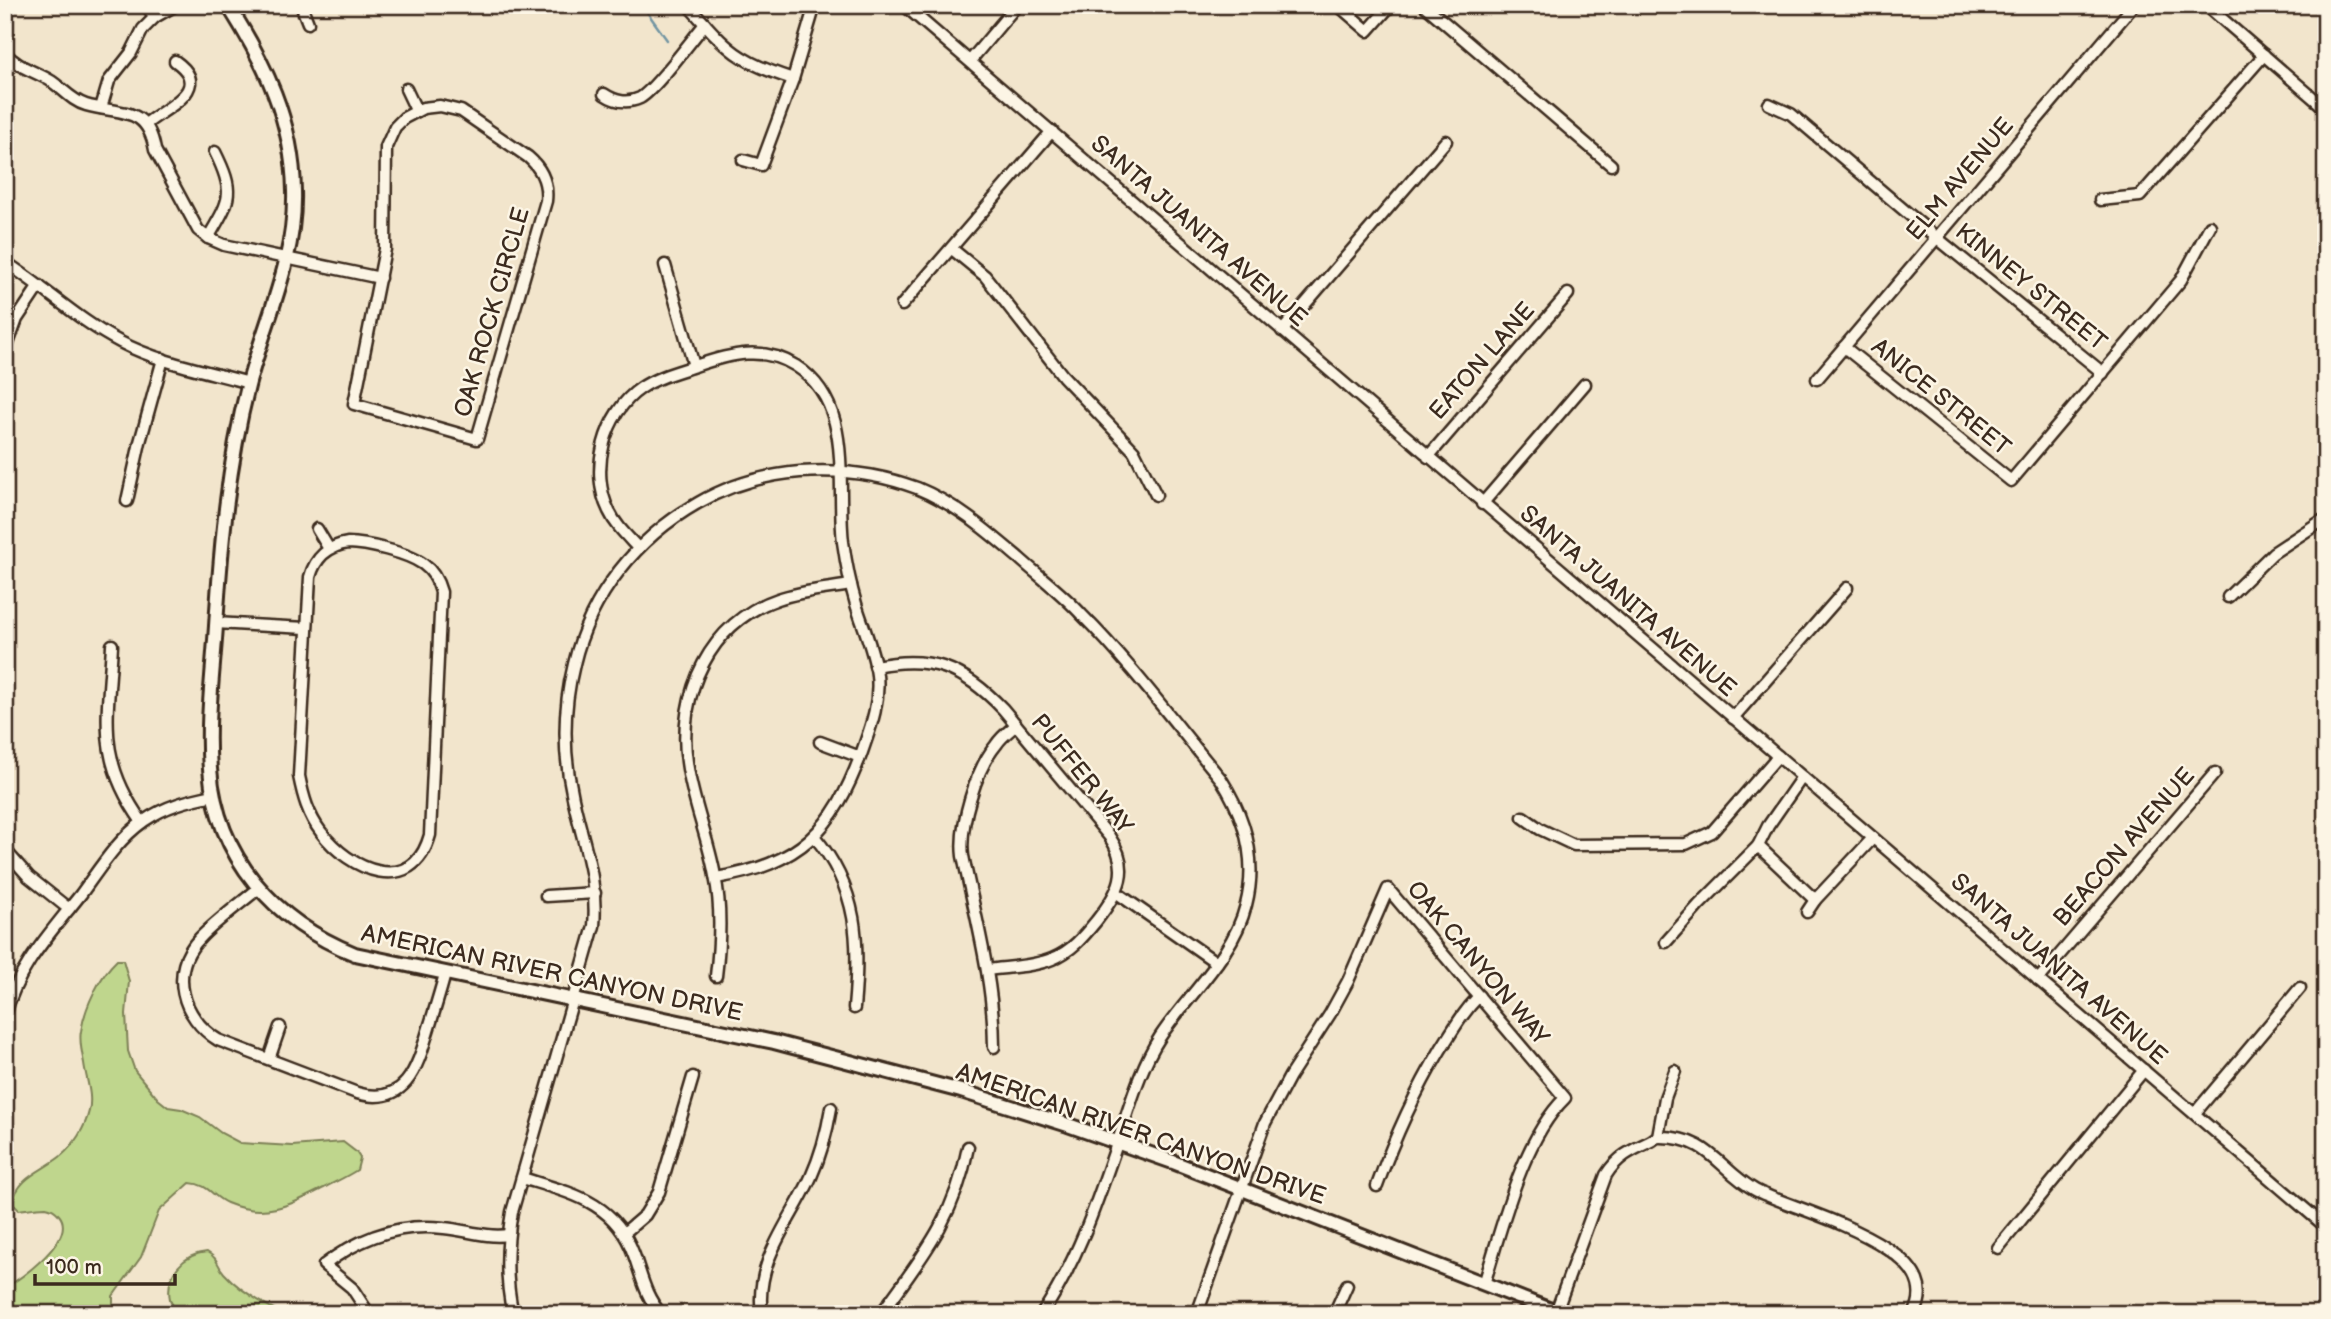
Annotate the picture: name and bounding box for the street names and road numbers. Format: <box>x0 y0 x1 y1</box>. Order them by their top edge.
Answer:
street label: ELM AVENUE <box>1900 112 2020 246</box>
street label: SANTA JUANITA AVENUE <box>1085 129 1313 333</box>
street label: OAK ROCK CIRCLE <box>448 204 536 420</box>
street label: KINNEY STREET <box>1949 217 2113 357</box>
street label: EATON LANE <box>1423 296 1541 426</box>
street label: ANICE STREET <box>1866 332 2017 462</box>
street label: SANTA JUANITA AVENUE <box>1514 499 1742 703</box>
street label: PUFFER WAY <box>1025 708 1140 841</box>
street label: BEACON AVENUE <box>2047 762 2201 932</box>
street label: SANTA JUANITA AVENUE <box>1945 867 2173 1071</box>
street label: OAK CANYON WAY <box>1401 875 1556 1052</box>
street label: AMERICAN RIVER CANYON DRIVE <box>359 918 745 1028</box>
street label: AMERICAN RIVER CANYON DRIVE <box>952 1057 1330 1211</box>

